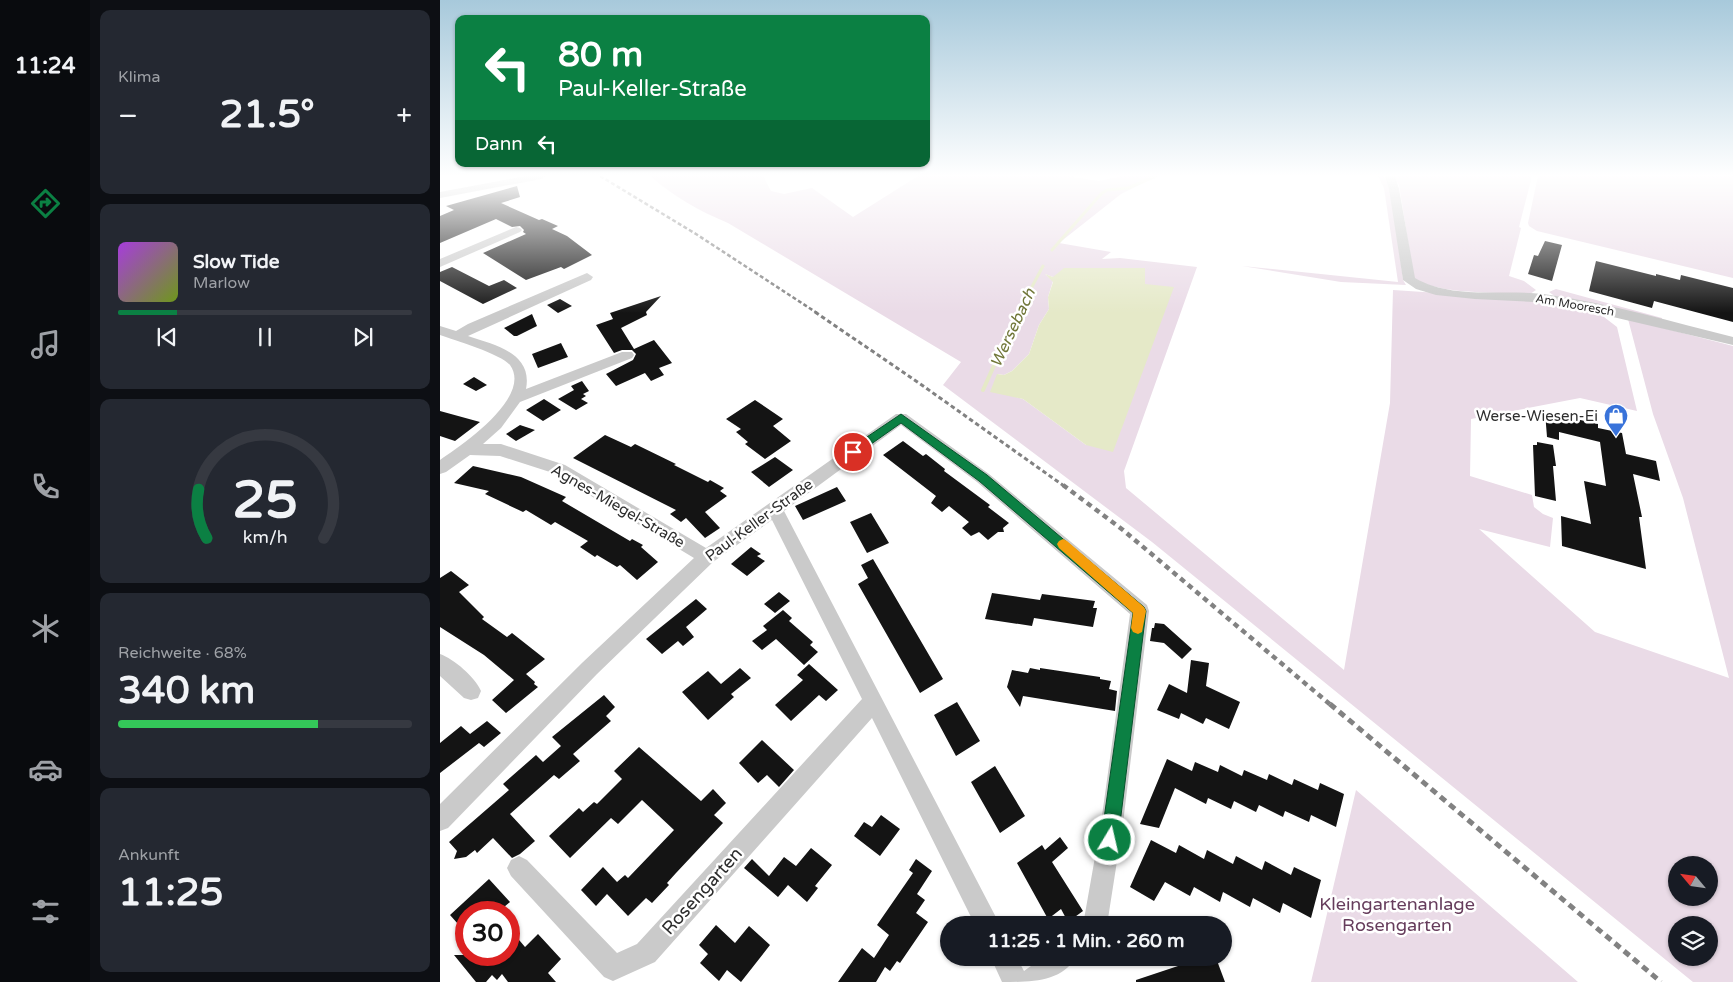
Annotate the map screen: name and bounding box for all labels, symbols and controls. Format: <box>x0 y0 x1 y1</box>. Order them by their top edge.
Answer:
text: 80 m <box>558 34 643 76</box>
icon: left <box>475 35 540 100</box>
text: 11:24 <box>15 53 75 79</box>
text: Klima <box>118 67 160 87</box>
text: Paul-Keller-Straße <box>558 76 747 102</box>
text: 21.5° <box>220 92 315 138</box>
text: − <box>118 99 138 133</box>
text: + <box>396 99 412 133</box>
icon: left <box>533 130 561 158</box>
text: Dann <box>475 133 523 155</box>
icon: directions <box>28 186 63 221</box>
text: Slow Tide <box>193 251 280 273</box>
text: Marlow <box>193 273 250 293</box>
water label: Wersebach <box>986 284 1040 371</box>
street label: Am Mooresch <box>1535 291 1615 319</box>
icon: previous <box>153 323 181 351</box>
icon: pause <box>251 323 279 351</box>
icon: next <box>349 323 377 351</box>
icon: music <box>28 327 63 362</box>
shop icon: Werse-Wiesen-Ei <box>1603 403 1629 437</box>
place label: Werse-Wiesen-Ei <box>1476 407 1598 425</box>
pin <box>832 431 874 473</box>
icon: arrive <box>839 438 867 466</box>
street label: Agnes-Miegel-Straße <box>548 460 688 552</box>
icon: phone <box>28 469 63 504</box>
text: 25 <box>232 469 298 532</box>
street label: Paul-Keller-Straße <box>702 475 816 565</box>
text: km/h <box>243 527 287 548</box>
icon: climate <box>28 611 63 646</box>
text: Reichweite · 68% <box>118 643 247 663</box>
text: 340 km <box>118 668 255 714</box>
icon: car <box>28 752 63 787</box>
position arrow <box>1083 813 1135 865</box>
street label: Rosengarten <box>657 843 747 939</box>
text: Ankunft <box>118 845 180 865</box>
north arrow <box>1668 856 1718 906</box>
map controls <box>1668 856 1718 966</box>
text: 11:25 <box>118 870 223 916</box>
park label: Kleingartenanlage Rosengarten <box>1319 893 1475 936</box>
icon: filters <box>28 894 63 929</box>
speed limit sign: 30 <box>455 901 520 966</box>
button: layers <box>1668 916 1718 966</box>
text: 11:25 · 1 Min. · 260 m <box>988 930 1184 952</box>

